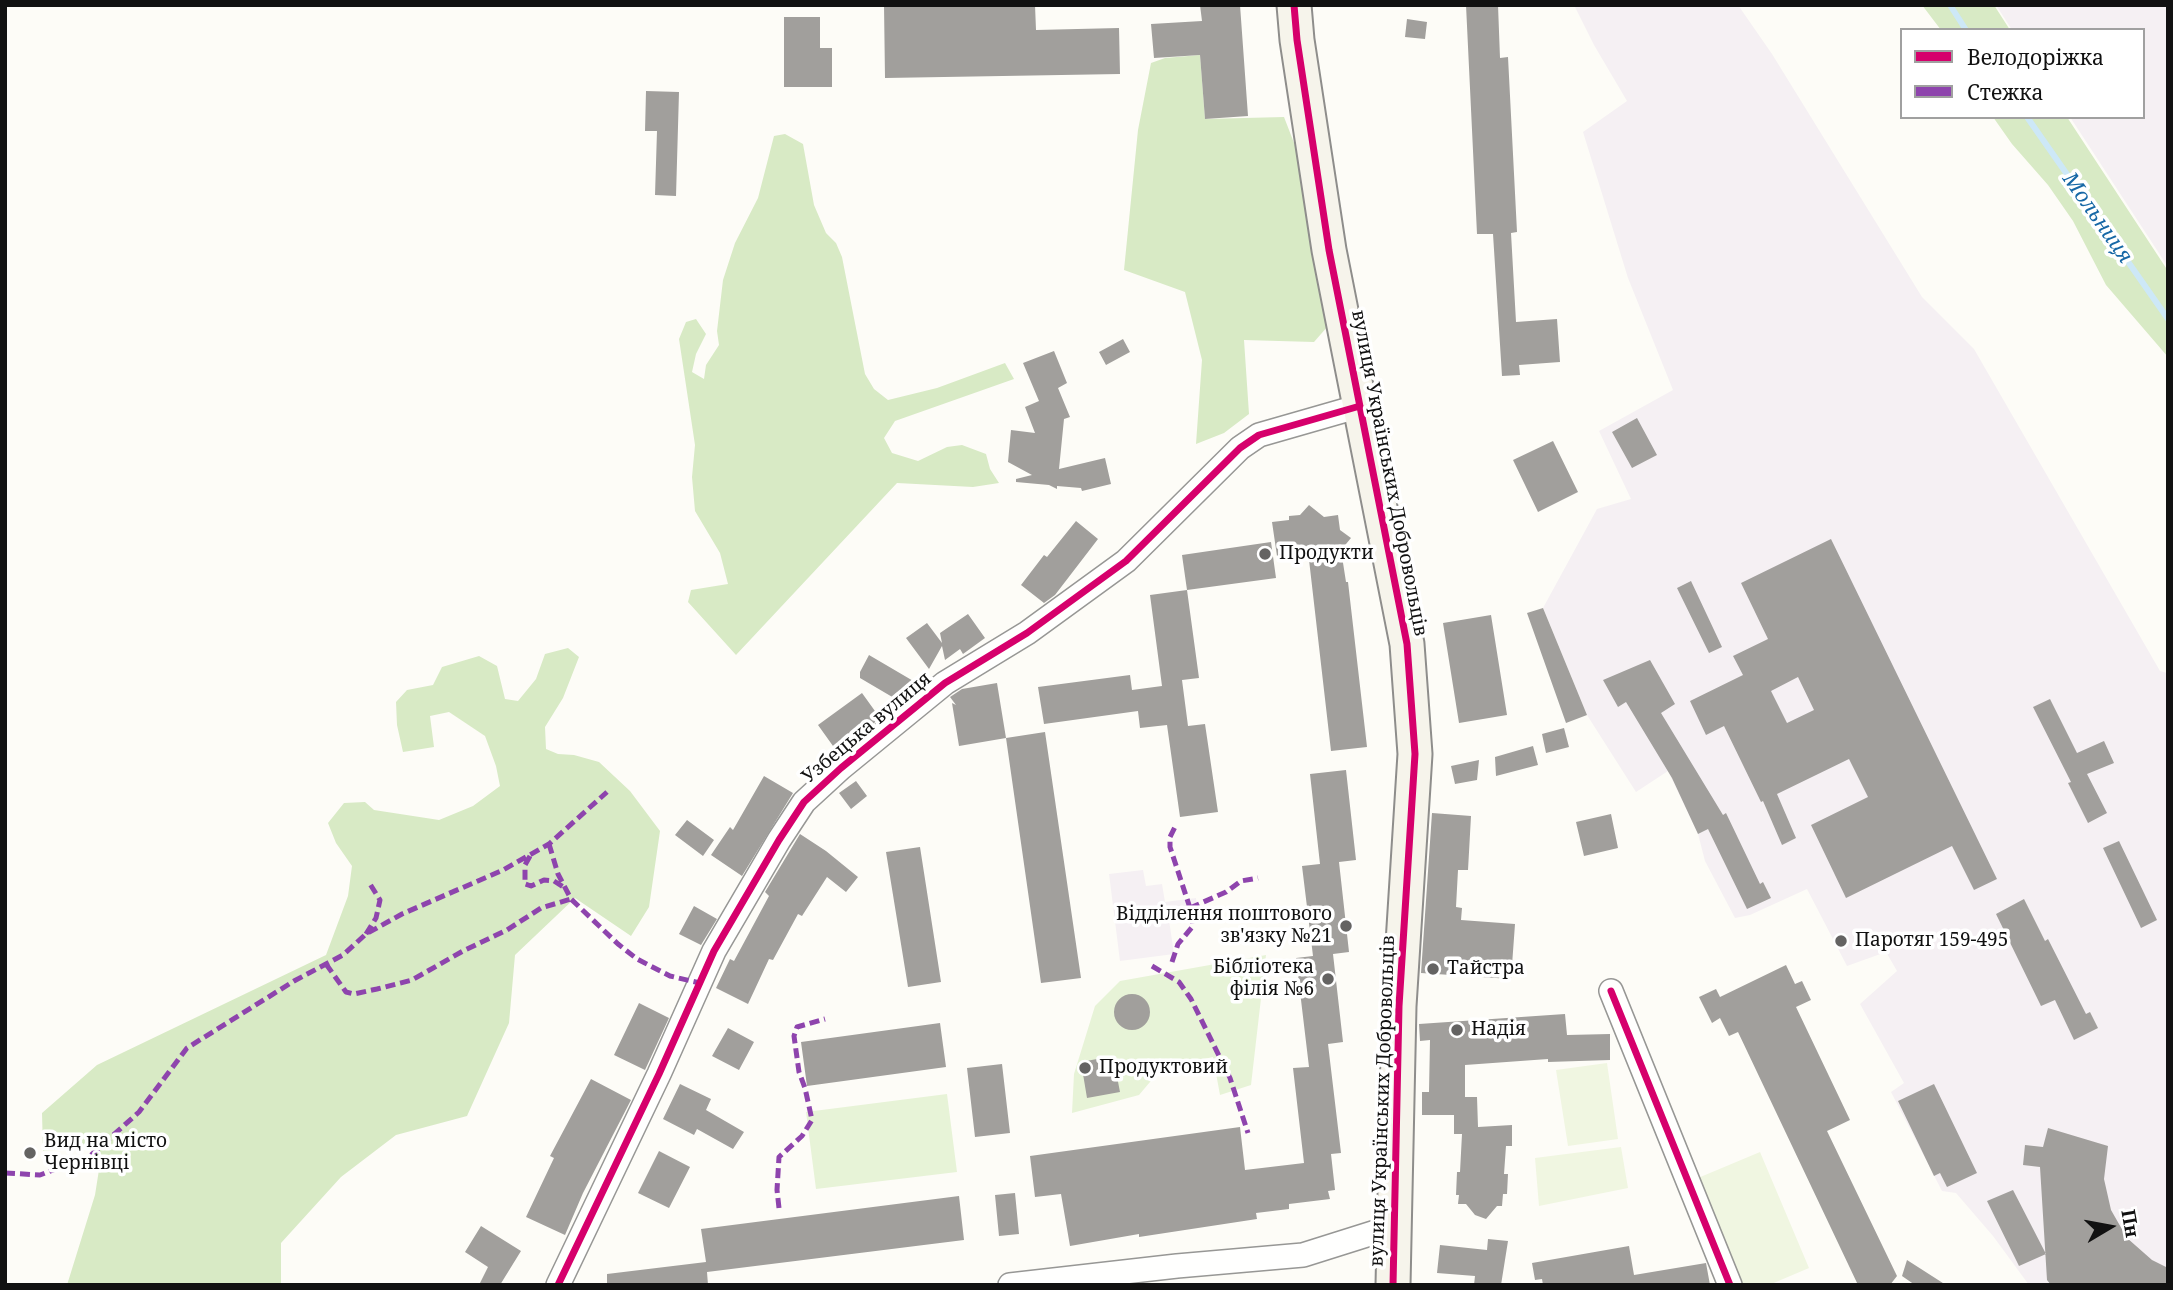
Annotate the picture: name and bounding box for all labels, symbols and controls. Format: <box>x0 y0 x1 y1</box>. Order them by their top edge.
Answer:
legend <box>1900 28 2145 119</box>
text: Велодоріжка <box>1967 43 2104 71</box>
text: Стежка <box>1967 78 2043 106</box>
water label: Мольниця <box>2057 168 2137 268</box>
street label: вулиця Українських Добровольців <box>1346 308 1432 638</box>
place label: Продукти <box>1279 543 1374 565</box>
marker: Продукти <box>1257 546 1273 562</box>
street label: Узбецька вулиця <box>798 667 936 789</box>
place label: Відділення поштового зв'язку №21 <box>1116 904 1332 948</box>
marker: Відділення поштового зв'язку №21 <box>1338 918 1354 934</box>
place label: Паротяг 159-495 <box>1855 930 2008 952</box>
marker: Паротяг 159-495 <box>1833 933 1849 949</box>
street label: вулиця Українських Добровольців <box>1366 935 1400 1267</box>
place label: Бібліотека філія №6 <box>1213 957 1314 1001</box>
place label: Тайстра <box>1447 958 1525 980</box>
marker: Тайстра <box>1425 961 1441 977</box>
marker: Бібліотека філія №6 <box>1320 971 1336 987</box>
place label: Надія <box>1471 1019 1526 1041</box>
marker: Надія <box>1449 1022 1465 1038</box>
place label: Продуктовий <box>1099 1057 1228 1079</box>
marker: Продуктовий <box>1077 1060 1093 1076</box>
place label: Вид на місто Чернівці <box>44 1131 167 1175</box>
marker: Вид на місто Чернівці <box>22 1145 38 1161</box>
north arrow <box>2075 1192 2145 1262</box>
text: Пн <box>2115 1207 2146 1239</box>

